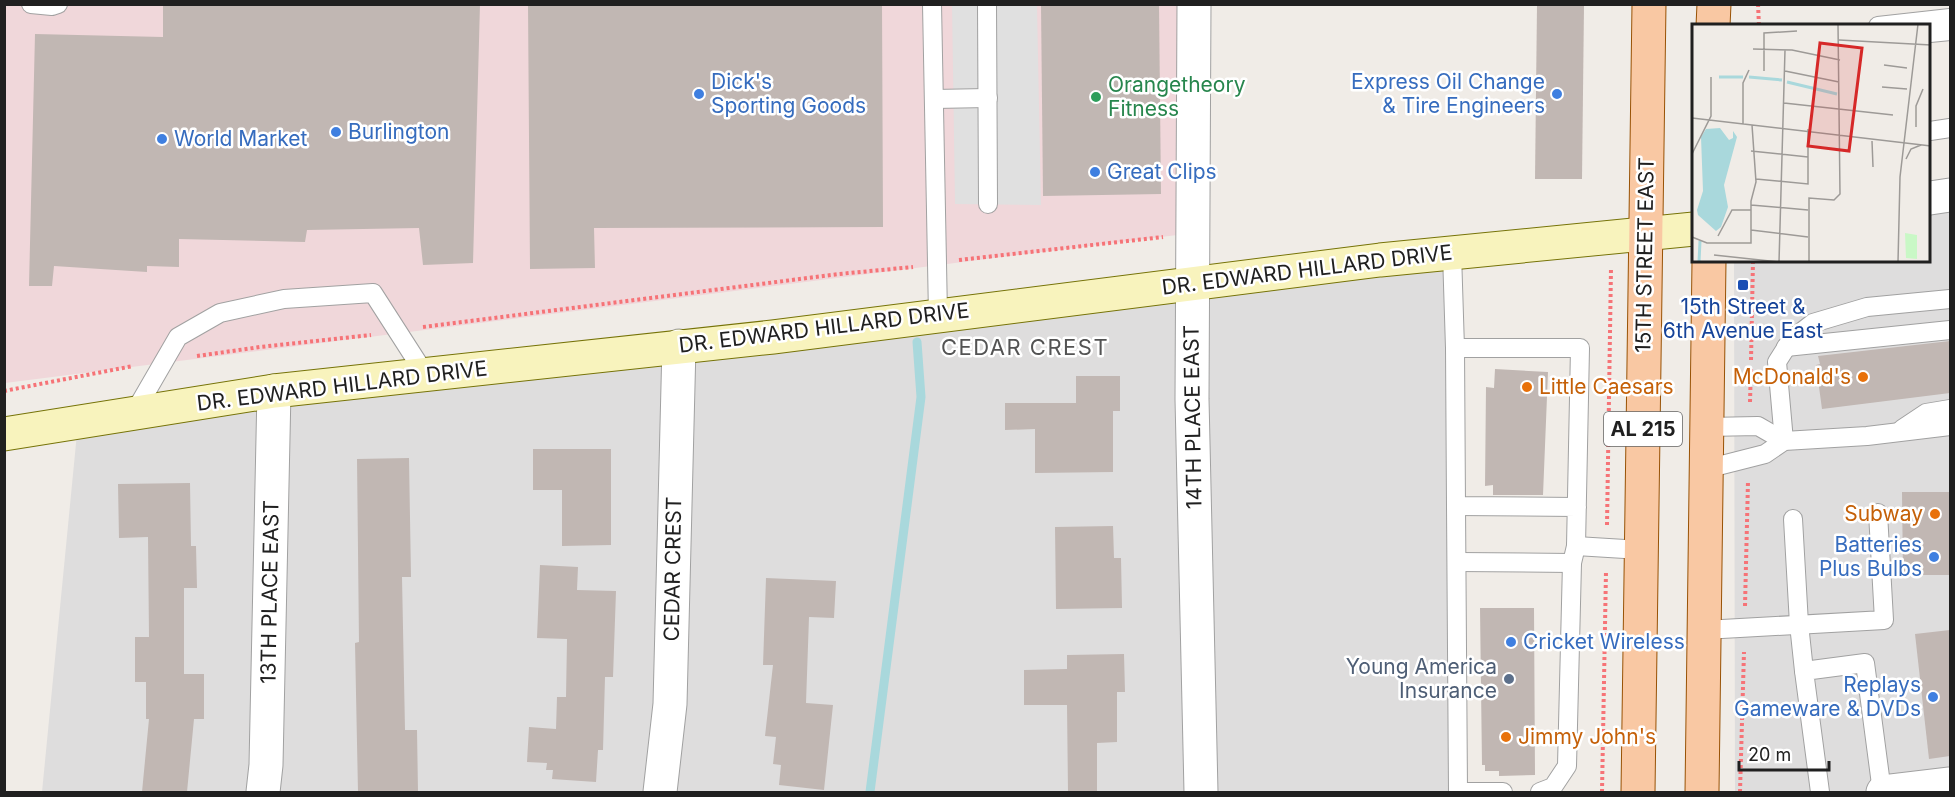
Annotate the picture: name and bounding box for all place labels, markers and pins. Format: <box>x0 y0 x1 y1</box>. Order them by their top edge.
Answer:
place label: Dick's Sporting Goods <box>711 69 866 118</box>
place label: Express Oil Change & Tire Engineers <box>1351 69 1545 118</box>
place label: Orangetheory Fitness <box>1108 72 1246 121</box>
marker: Dick's Sporting Goods <box>692 87 706 101</box>
marker: Express Oil Change & Tire Engineers <box>1550 87 1564 101</box>
marker: Orangetheory Fitness <box>1089 90 1103 104</box>
place label: Burlington <box>348 119 450 144</box>
marker: Burlington <box>329 125 343 139</box>
place label: World Market <box>174 126 308 151</box>
marker: World Market <box>155 132 169 146</box>
place label: Great Clips <box>1107 159 1217 184</box>
marker: Great Clips <box>1088 165 1102 179</box>
marker: 15th Street & 6th Avenue East <box>1736 278 1750 292</box>
place label: 15th Street & 6th Avenue East <box>1663 294 1823 343</box>
place label: McDonald's <box>1733 364 1851 389</box>
marker: McDonald's <box>1856 370 1870 384</box>
place label: Little Caesars <box>1539 374 1674 399</box>
marker: Little Caesars <box>1520 380 1534 394</box>
place label: Subway <box>1844 501 1923 526</box>
marker: Subway <box>1928 507 1942 521</box>
place label: Batteries Plus Bulbs <box>1819 532 1922 581</box>
marker: Batteries Plus Bulbs <box>1927 550 1941 564</box>
place label: Cricket Wireless <box>1523 629 1685 654</box>
marker: Cricket Wireless <box>1504 635 1518 649</box>
place label: Young America Insurance <box>1346 654 1497 703</box>
marker: Young America Insurance <box>1502 672 1516 686</box>
place label: Replays Gameware & DVDs <box>1734 672 1921 721</box>
marker: Replays Gameware & DVDs <box>1926 690 1940 704</box>
place label: Jimmy John's <box>1518 724 1656 749</box>
marker: Jimmy John's <box>1499 730 1513 744</box>

